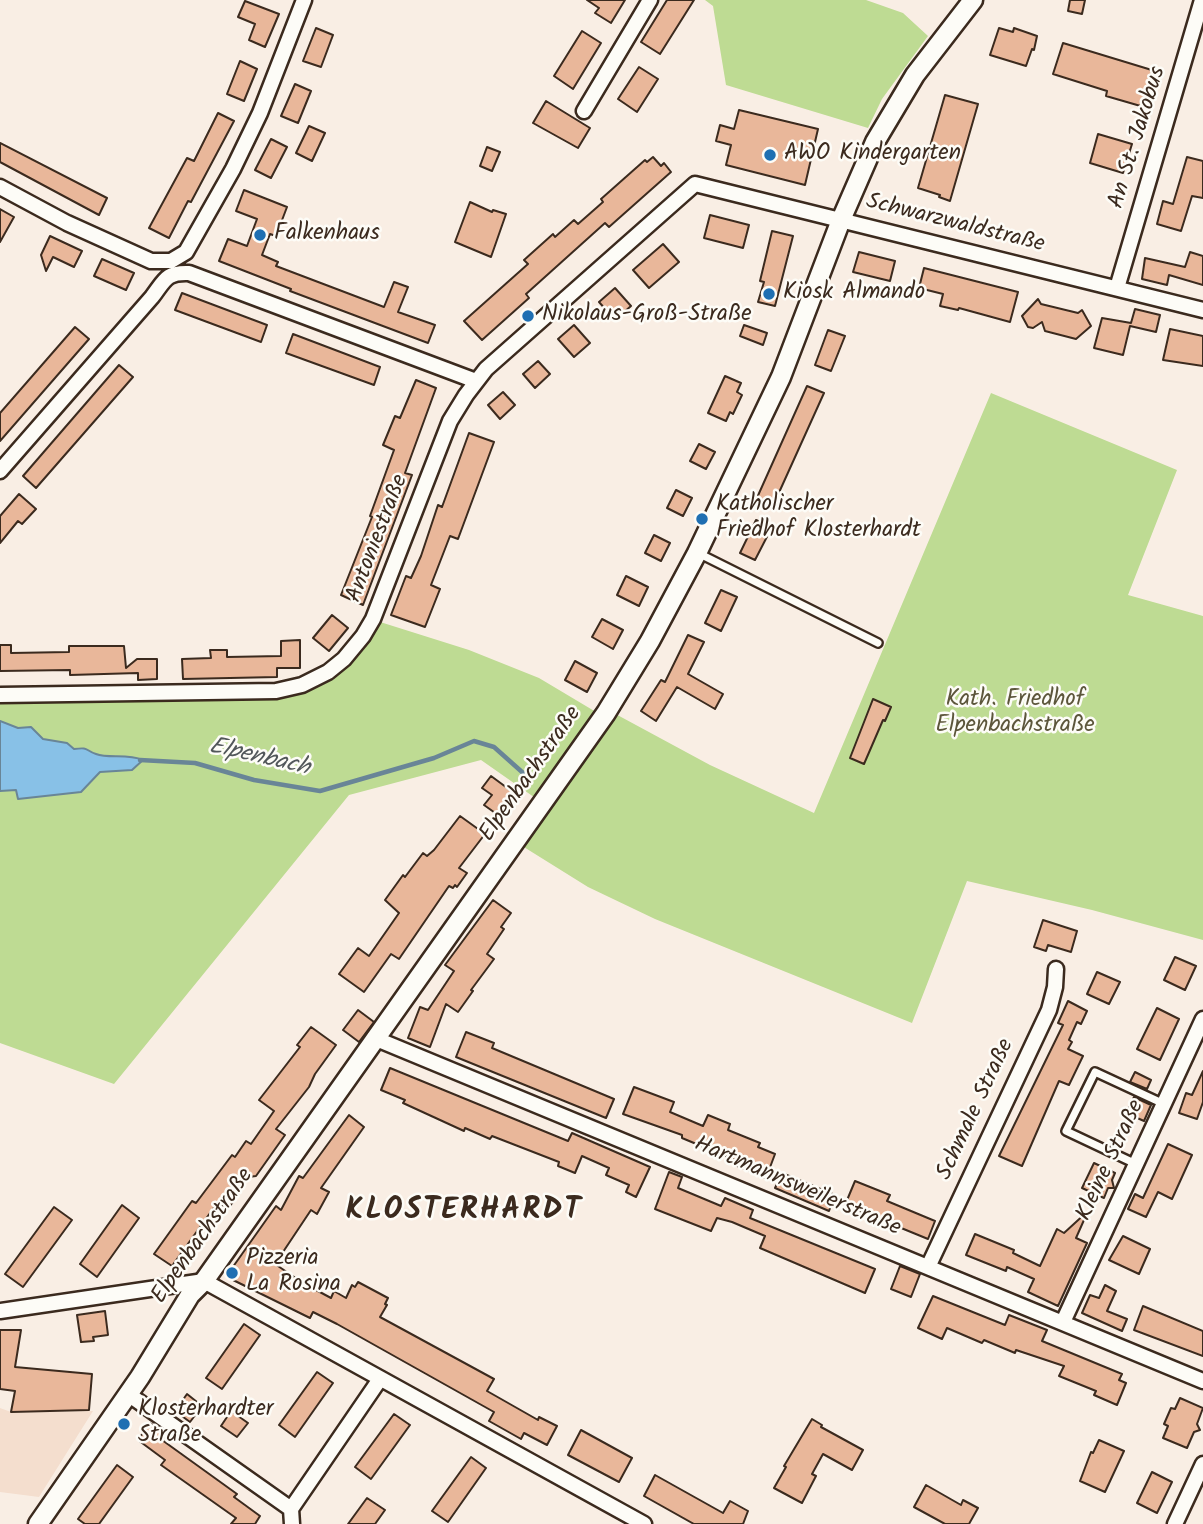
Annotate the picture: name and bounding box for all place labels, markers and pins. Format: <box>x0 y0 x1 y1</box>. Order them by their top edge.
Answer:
place label: AWO Kindergarten <box>784 141 961 169</box>
marker: AWO Kindergarten <box>762 147 778 163</box>
place label: Falkenhaus <box>274 221 380 249</box>
marker: Falkenhaus <box>252 227 268 243</box>
place label: Kiosk Almando <box>783 280 925 308</box>
marker: Kiosk Almando <box>761 286 777 302</box>
place label: Nikolaus-Groß-Straße <box>542 302 752 330</box>
marker: Nikolaus-Groß-Straße <box>520 308 536 324</box>
place label: Katholischer Friedhof Klosterhardt <box>716 492 921 546</box>
marker: Katholischer Friedhof Klosterhardt <box>694 511 710 527</box>
place label: Pizzeria La Rosina <box>246 1246 341 1300</box>
marker: Pizzeria La Rosina <box>224 1265 240 1281</box>
place label: Klosterhardter Straße <box>138 1397 273 1451</box>
marker: Klosterhardter Straße <box>116 1416 132 1432</box>

